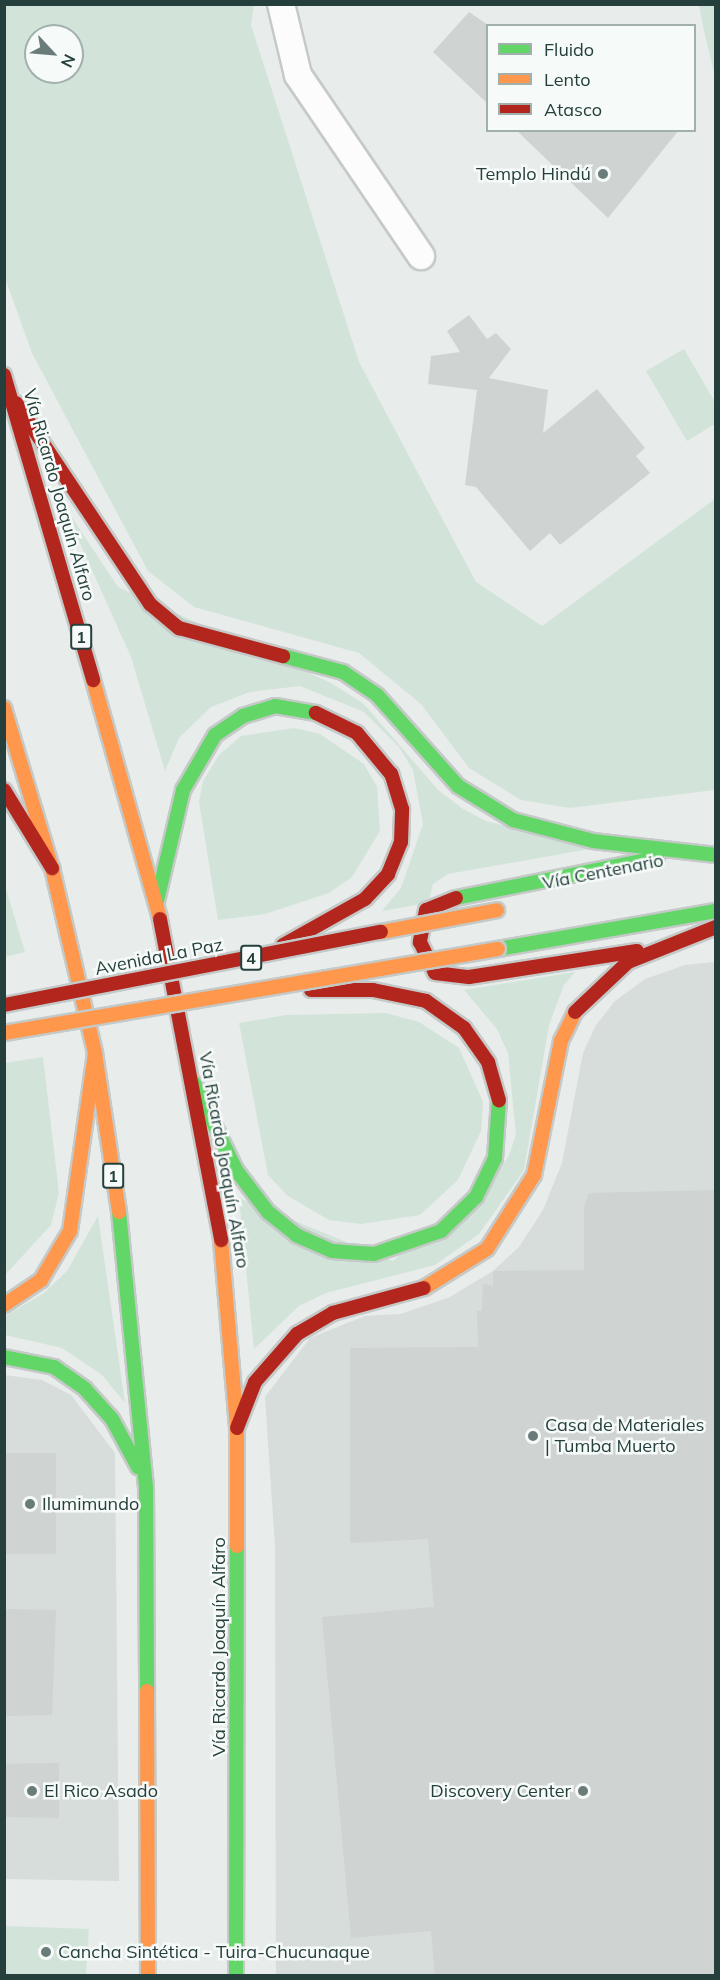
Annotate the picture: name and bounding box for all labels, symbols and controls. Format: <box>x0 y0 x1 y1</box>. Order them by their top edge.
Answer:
north arrow <box>24 24 84 84</box>
legend <box>486 24 696 132</box>
text: Fluido <box>544 38 594 61</box>
text: N <box>57 51 80 71</box>
text: Lento <box>544 68 591 91</box>
text: Atasco <box>544 98 602 121</box>
place label: Templo Hindú <box>476 163 591 185</box>
marker: Templo Hindú <box>596 167 610 181</box>
street label: Vía Ricardo Joaquín Alfaro <box>18 386 100 604</box>
road number: 1 <box>69 624 93 650</box>
street label: Vía Centenario <box>541 850 665 894</box>
street label: Avenida La Paz <box>93 934 225 980</box>
road number: 4 <box>239 945 263 971</box>
street label: Vía Ricardo Joaquín Alfaro <box>194 1050 254 1270</box>
road number: 1 <box>101 1163 125 1189</box>
place label: Casa de Materiales | Tumba Muerto <box>545 1415 704 1458</box>
marker: Casa de Materiales | Tumba Muerto <box>526 1429 540 1443</box>
place label: Ilumimundo <box>42 1493 139 1515</box>
marker: Ilumimundo <box>23 1497 37 1511</box>
street label: Vía Ricardo Joaquín Alfaro <box>208 1537 230 1757</box>
place label: El Rico Asado <box>44 1780 158 1802</box>
place label: Discovery Center <box>430 1780 571 1802</box>
marker: El Rico Asado <box>25 1784 39 1798</box>
marker: Discovery Center <box>576 1784 590 1798</box>
place label: Cancha Sintética - Tuira-Chucunaque <box>58 1941 370 1963</box>
marker: Cancha Sintética - Tuira-Chucunaque <box>39 1945 53 1959</box>

